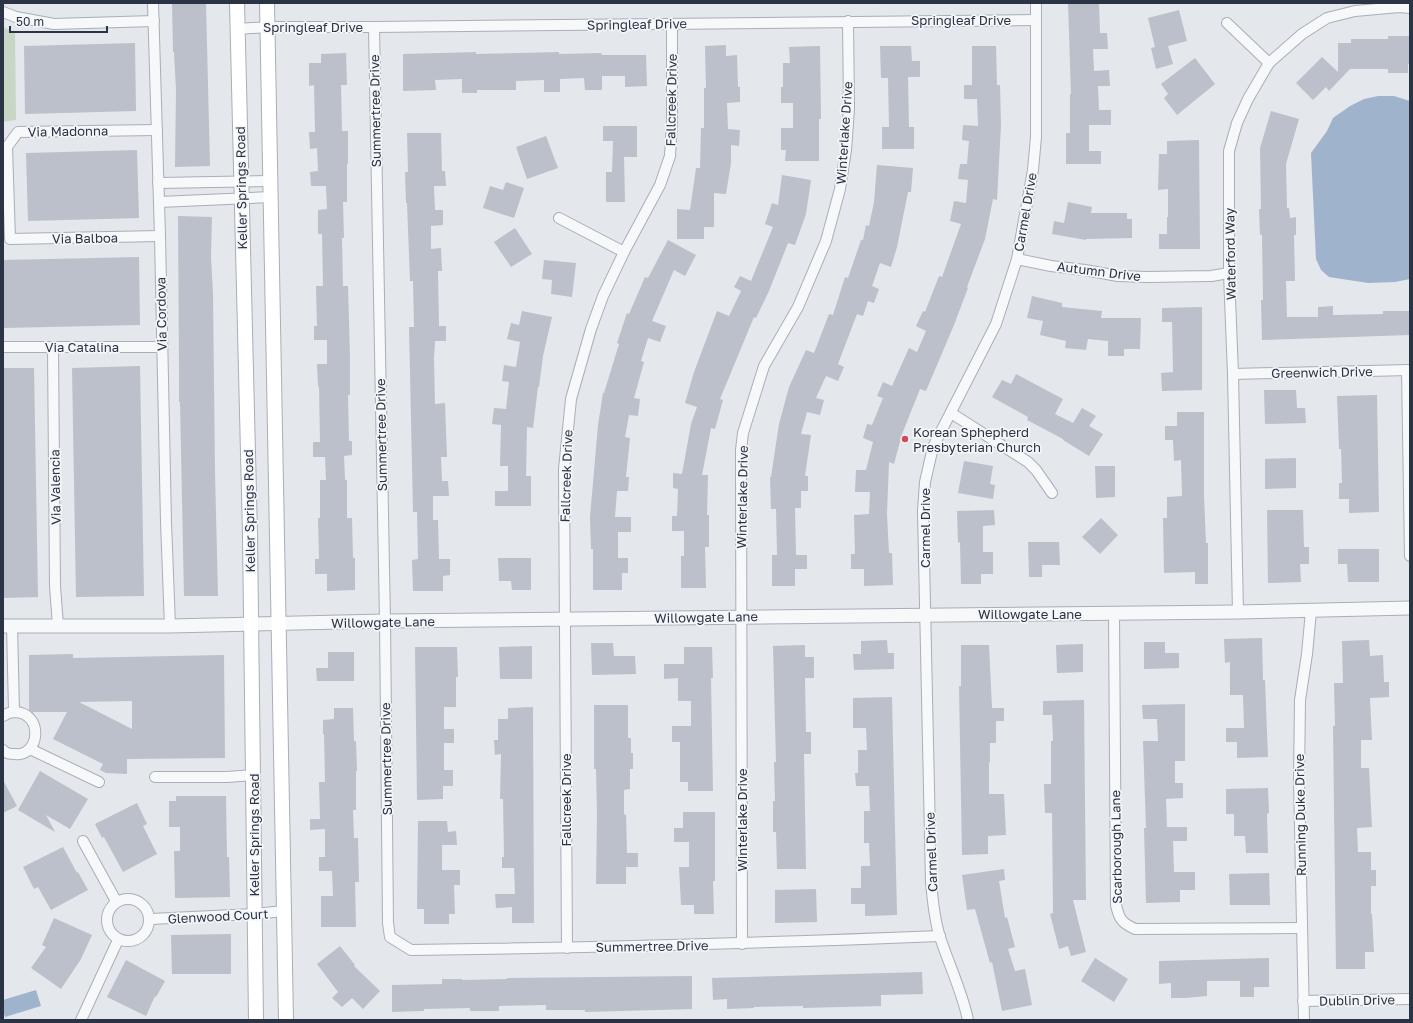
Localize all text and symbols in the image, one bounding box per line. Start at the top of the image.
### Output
scale bar [10,8,107,34]
street label: Springleaf Drive [911,12,1011,28]
text: 50 m [16,14,44,29]
street label: Springleaf Drive [587,15,687,33]
street label: Springleaf Drive [263,19,363,35]
street label: Fallcreek Drive [662,53,680,147]
street label: Summertree Drive [366,54,384,168]
street label: Winterlake Drive [832,81,856,185]
street label: Via Madonna [28,122,108,140]
street label: Keller Springs Road [232,126,250,250]
street label: Carmel Drive [1010,171,1040,253]
street label: Waterford Way [1221,207,1239,300]
street label: Via Balboa [52,229,118,247]
street label: Autumn Drive [1056,258,1142,284]
street label: Via Cordova [152,277,170,351]
street label: Via Catalina [45,339,119,355]
street label: Greenwich Drive [1271,363,1373,381]
street label: Summertree Drive [372,378,390,492]
place label: Korean Sphepherd Presbyterian Church [913,424,1041,455]
street label: Fallcreek Drive [556,429,576,523]
marker: Korean Sphepherd Presbyterian Church [900,434,910,444]
street label: Winterlake Drive [733,445,751,549]
street label: Via Valencia [46,449,64,525]
street label: Keller Springs Road [240,449,258,573]
street label: Carmel Drive [917,488,933,568]
street label: Willowgate Lane [978,606,1082,622]
street label: Willowgate Lane [654,608,758,626]
street label: Willowgate Lane [331,613,435,631]
street label: Summertree Drive [377,702,395,816]
street label: Fallcreek Drive [558,754,574,846]
street label: Running Duke Drive [1291,754,1309,876]
street label: Winterlake Drive [734,768,750,872]
street label: Keller Springs Road [246,773,262,897]
street label: Scarborough Lane [1107,790,1125,904]
street label: Carmel Drive [922,812,940,892]
street label: Glenwood Court [167,905,269,927]
street label: Summertree Drive [595,937,709,955]
street label: Dublin Drive [1319,991,1395,1009]

